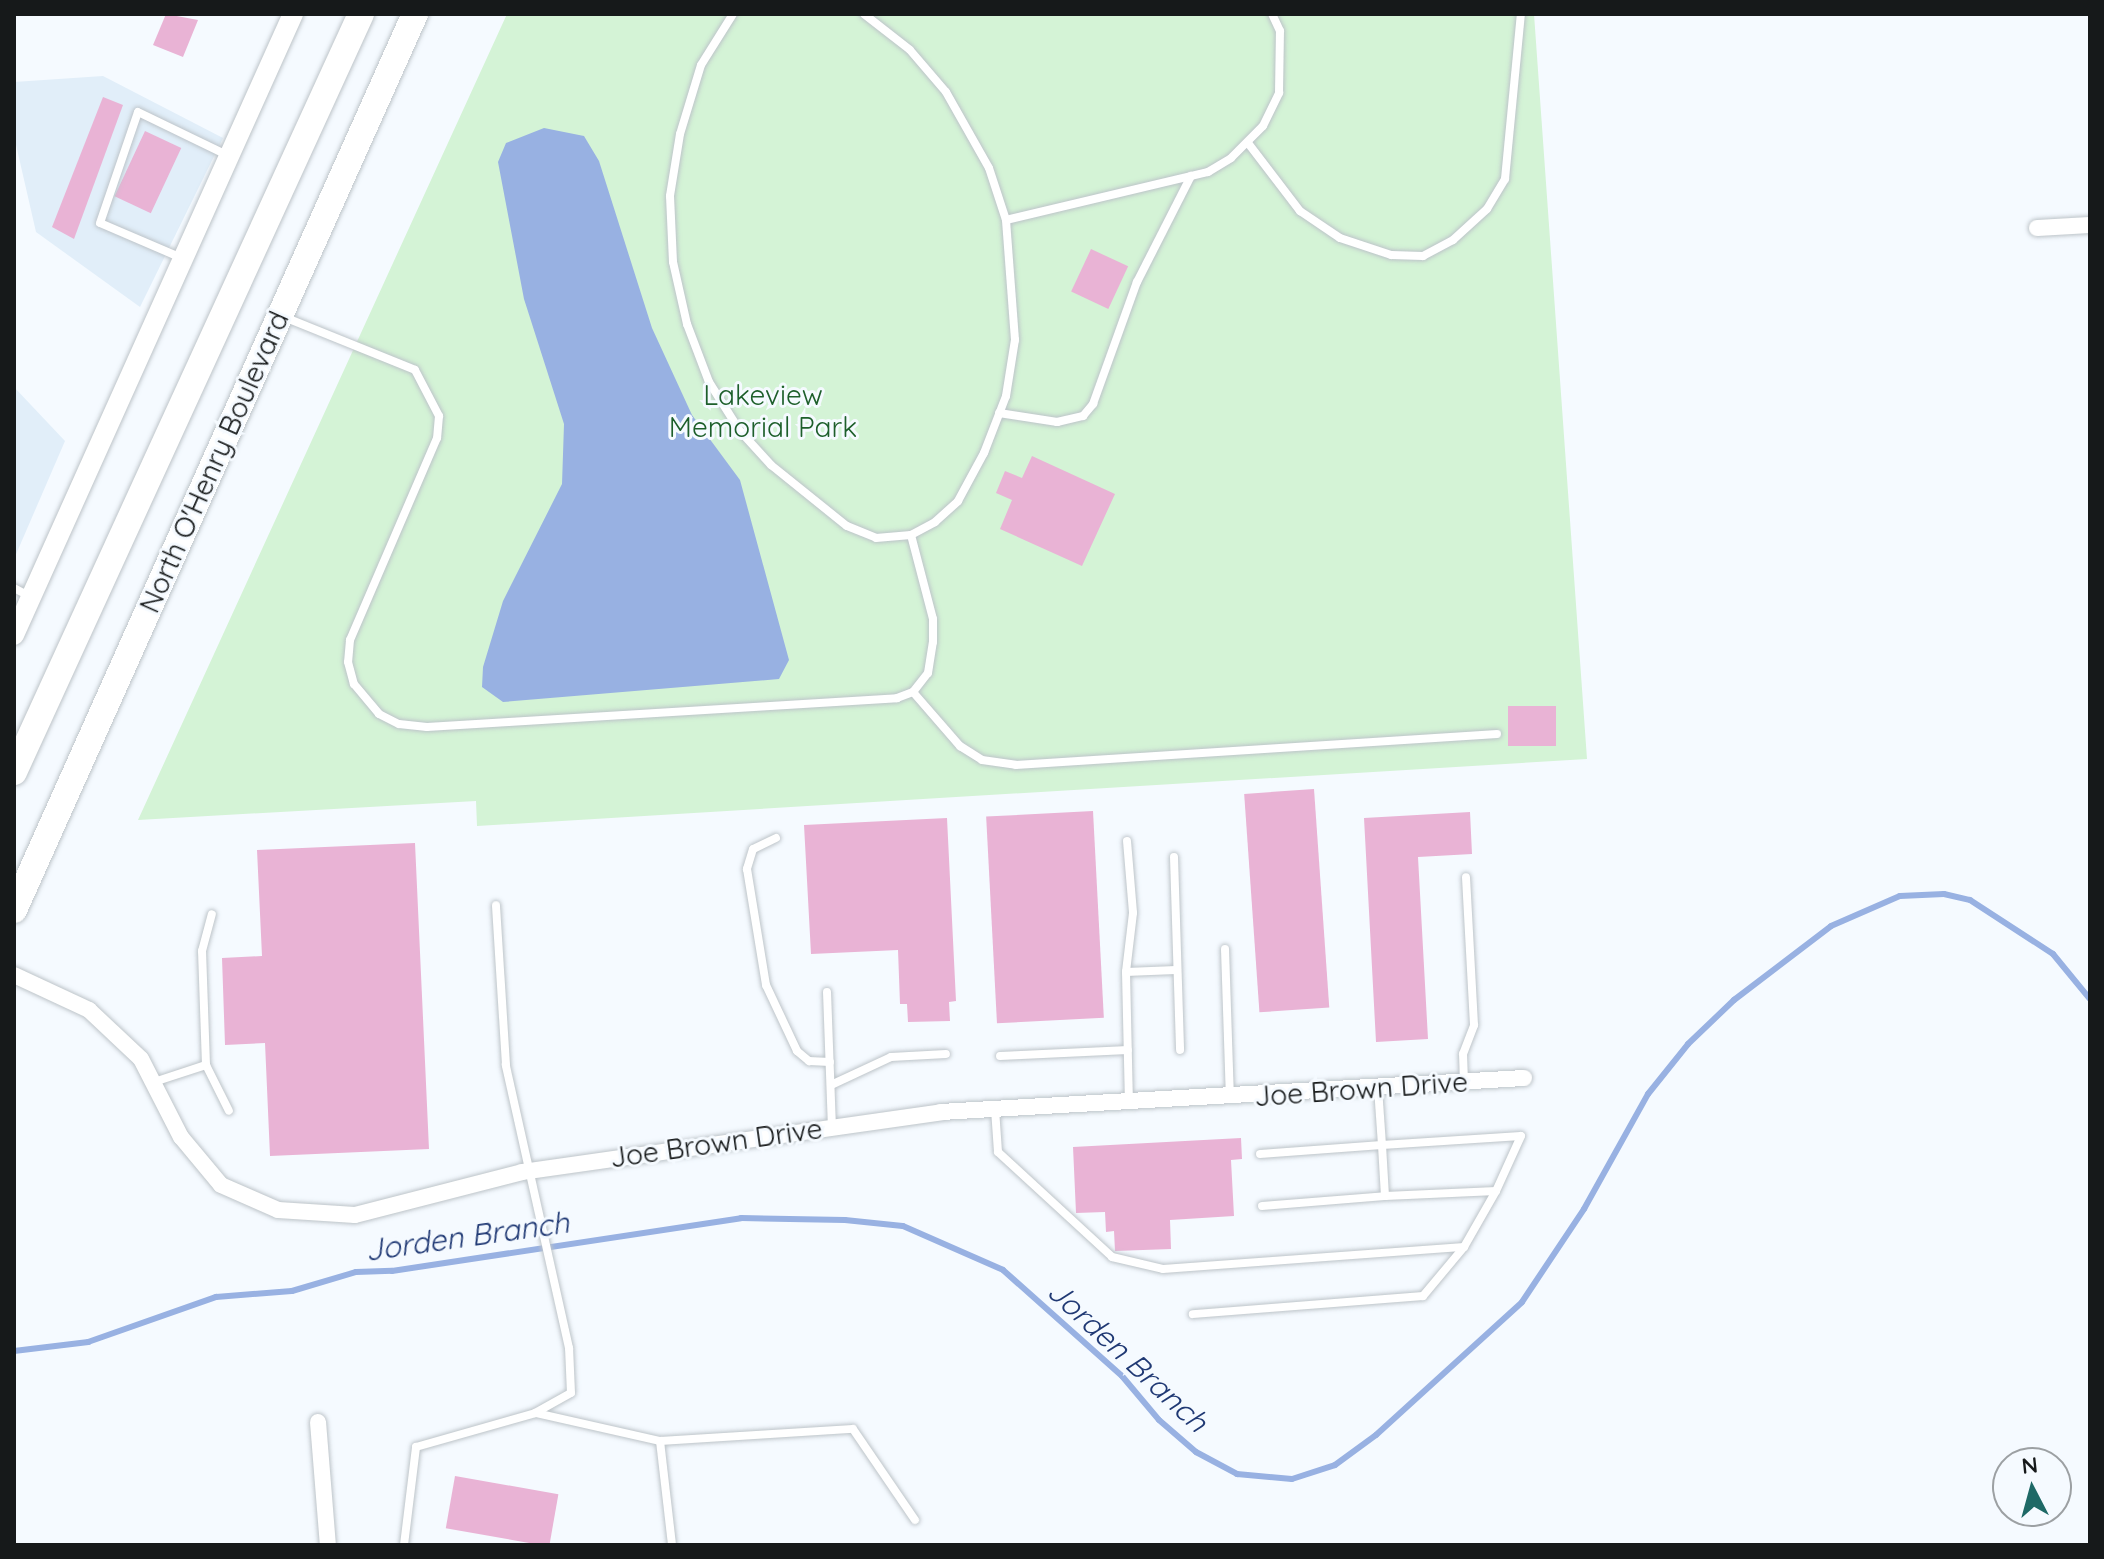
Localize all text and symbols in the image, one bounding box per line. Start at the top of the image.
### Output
street label: North O'Henry Boulevard [132,306,296,618]
park label: Lakeview Memorial Park [669,378,857,444]
street label: Joe Brown Drive [1253,1065,1469,1113]
street label: Joe Brown Drive [608,1111,824,1175]
water label: Jorden Branch [363,1204,571,1268]
water label: Jorden Branch [1041,1273,1215,1439]
north arrow [1992,1447,2072,1527]
text: N [2020,1450,2039,1480]

